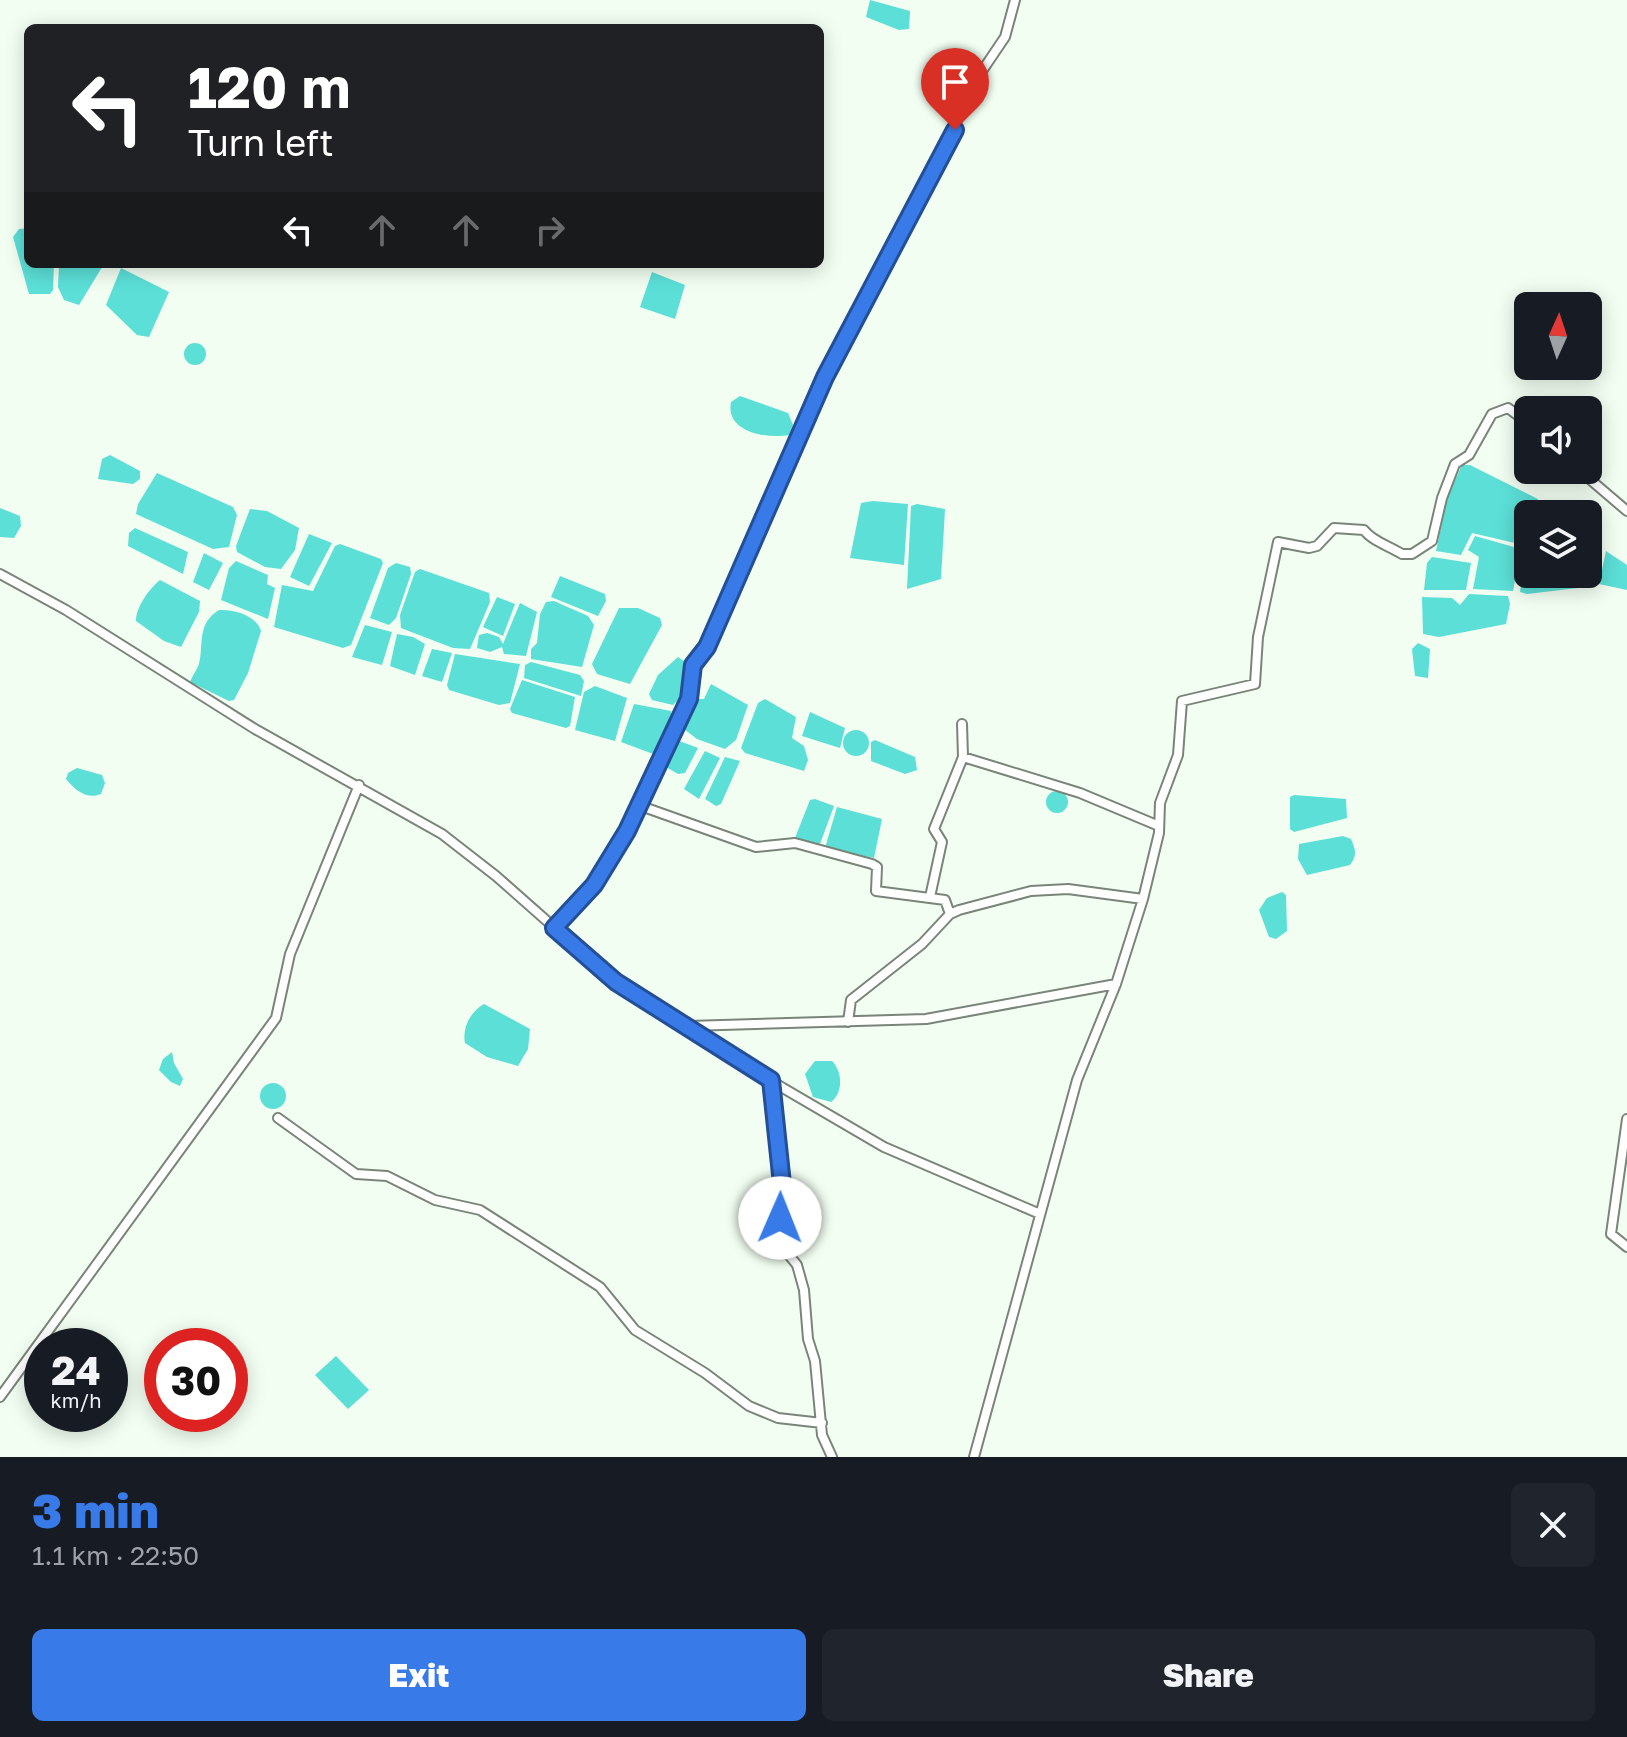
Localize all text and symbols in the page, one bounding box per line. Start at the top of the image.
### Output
pin [921,48,989,130]
text: 120 m [188,53,350,120]
icon: left [56,56,160,160]
icon: arrive [933,60,977,104]
text: Turn left [188,121,334,164]
icon: left [276,208,320,252]
icon: ahead [360,208,404,252]
icon: ahead [444,208,488,252]
icon: right [528,208,572,252]
north arrow [1514,292,1602,380]
map controls [1514,292,1602,588]
button: sound [1514,396,1602,484]
button: layers [1514,500,1602,588]
position arrow [738,1176,822,1260]
speed limit sign: 30 [144,1328,248,1432]
text: 24 [51,1346,101,1394]
text: km/h [51,1388,101,1412]
text: 3 min [32,1481,159,1539]
button: close [1511,1483,1595,1567]
text: 1.1 km · 22:50 [32,1540,199,1571]
button: Exit [32,1629,806,1721]
button: Share [822,1629,1595,1721]

